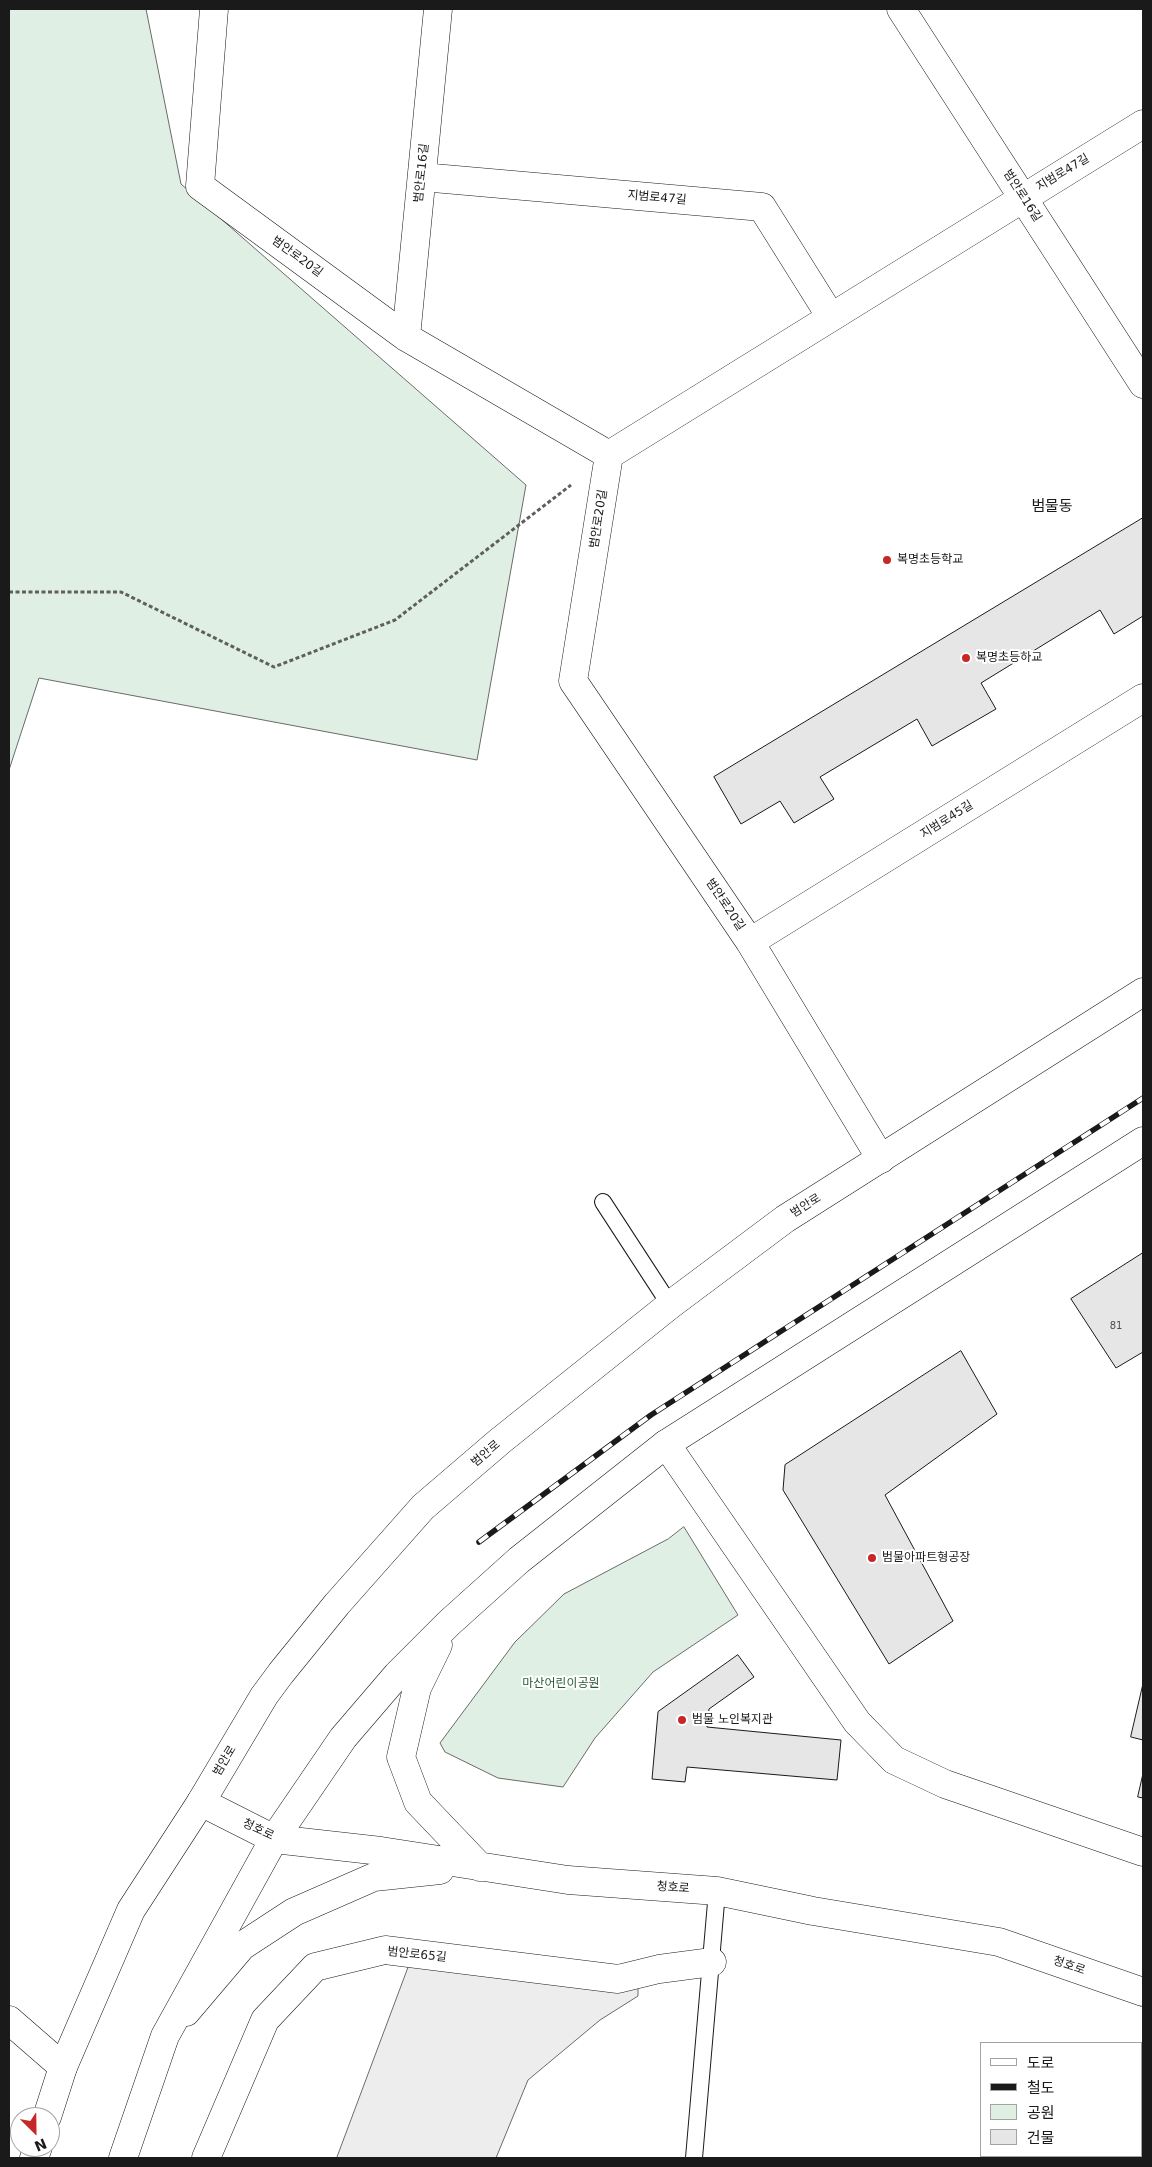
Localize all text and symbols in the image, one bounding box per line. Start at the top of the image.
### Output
street label: 범안로16길 [412,143,432,203]
street label: 지범로47길 [1034,152,1092,194]
street label: 범안로16길 [1000,167,1044,225]
street label: 지범로47길 [627,188,687,208]
street label: 범안로20길 [269,234,325,280]
street label: 범안로20길 [587,489,611,549]
district label: 범물동 [1031,498,1073,516]
place label: 복명초등학교 [897,553,963,567]
marker: 복명초등학교 [881,554,893,566]
place label: 복명초등하교 [976,651,1042,665]
marker: 복명초등하교 [960,652,972,664]
street label: 지범로45길 [918,798,976,842]
street label: 범안로20길 [702,876,748,934]
street label: 범안로 [788,1191,824,1221]
house number: 81 [1110,1320,1122,1332]
street label: 범안로 [469,1438,503,1470]
place label: 범물아파트형공장 [882,1551,970,1565]
marker: 범물아파트형공장 [866,1552,878,1564]
park label: 마산어린이공원 [522,1677,600,1691]
place label: 범물 노인복지관 [692,1713,773,1727]
marker: 범물 노인복지관 [676,1714,688,1726]
street label: 범안로 [210,1743,240,1779]
street label: 청호로 [240,1816,276,1844]
street label: 청호로 [656,1880,690,1896]
street label: 범안로65길 [387,1945,447,1965]
street label: 청호로 [1051,1954,1087,1978]
legend [980,2042,1142,2157]
text: 도로 [1027,2054,1055,2072]
text: 철도 [1027,2079,1055,2097]
text: 공원 [1027,2104,1055,2122]
north arrow [10,2107,60,2157]
text: 건물 [1027,2129,1055,2147]
text: N [32,2135,49,2155]

